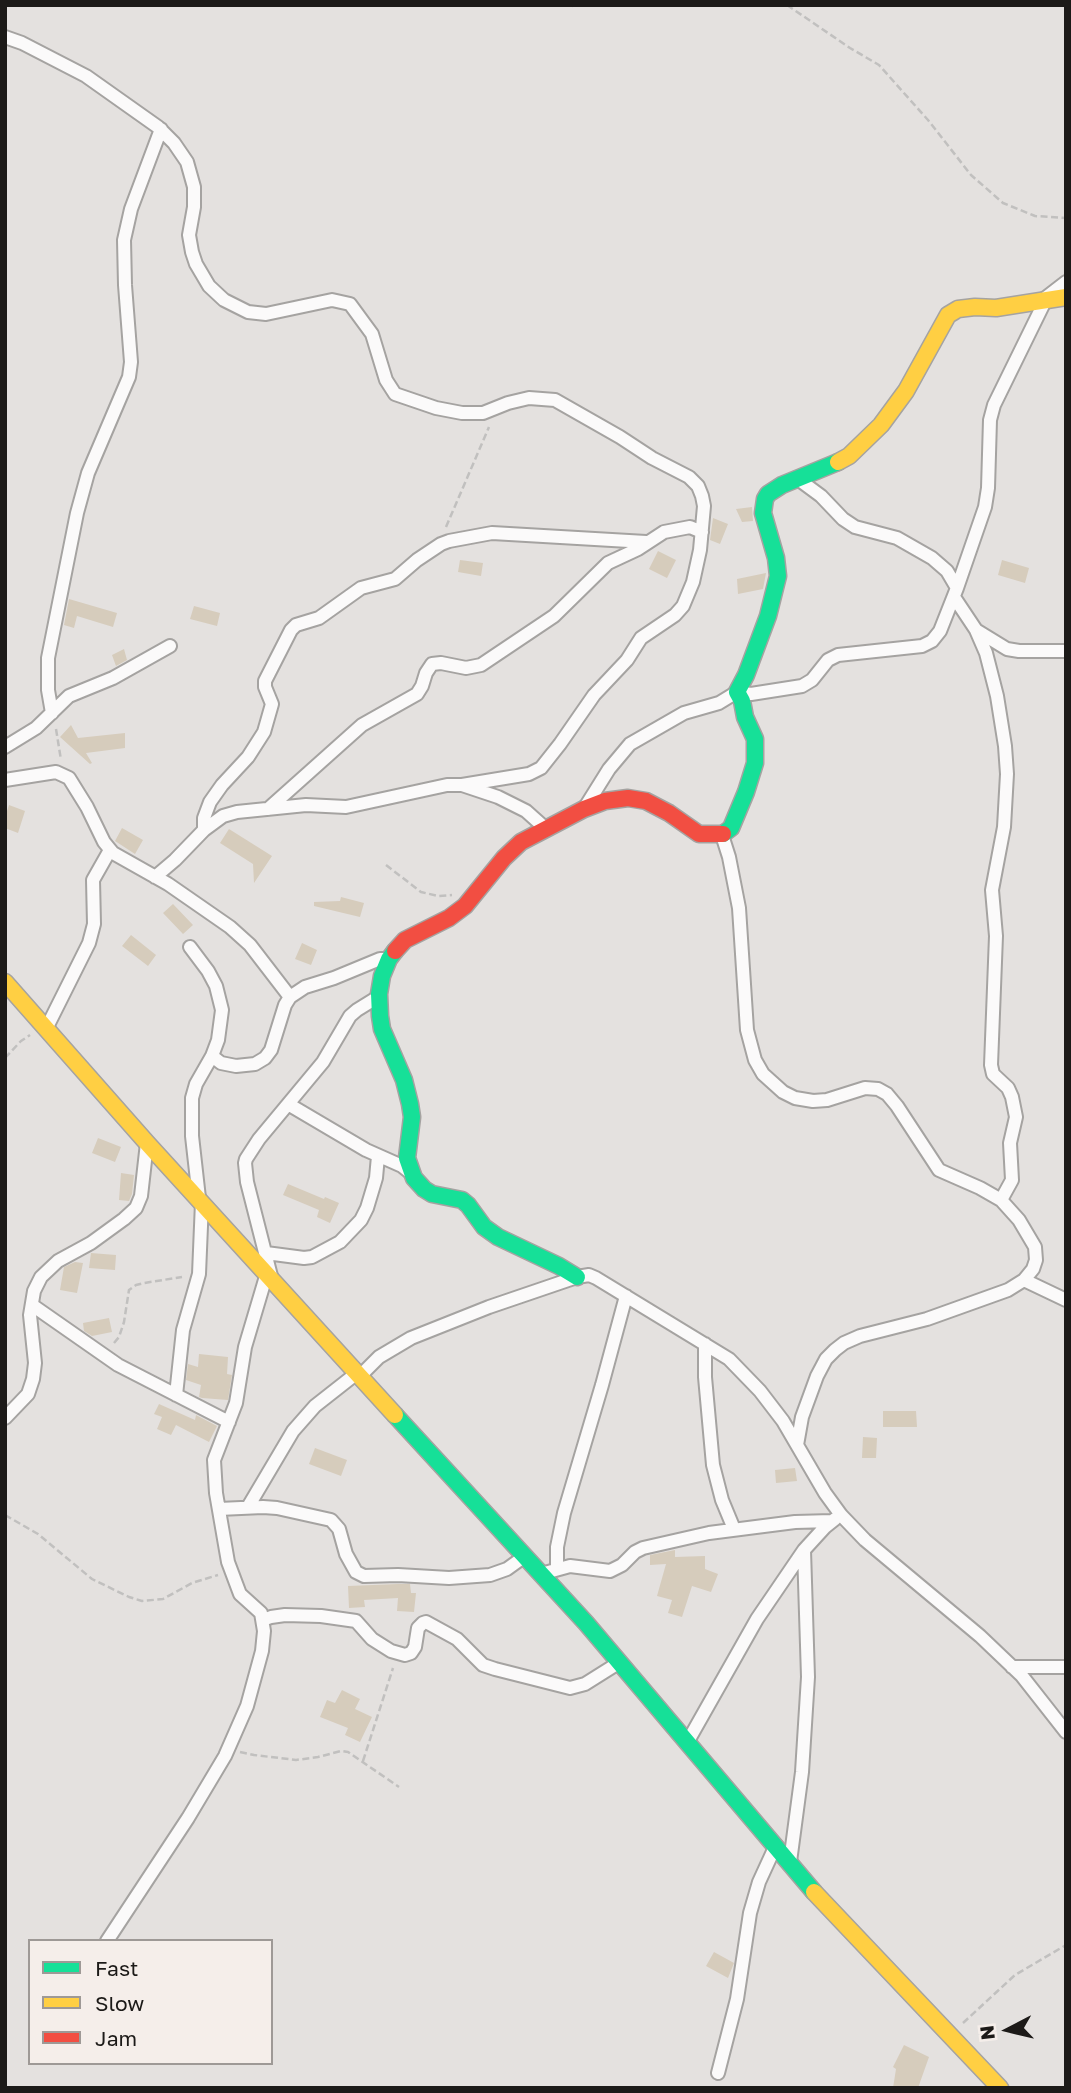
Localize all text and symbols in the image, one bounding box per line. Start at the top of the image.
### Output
legend [28,1939,273,2065]
text: Fast [95,1955,138,1981]
text: Slow [95,1990,144,2016]
north arrow [973,1995,1043,2065]
text: N [974,2024,999,2041]
text: Jam [95,2025,137,2051]

